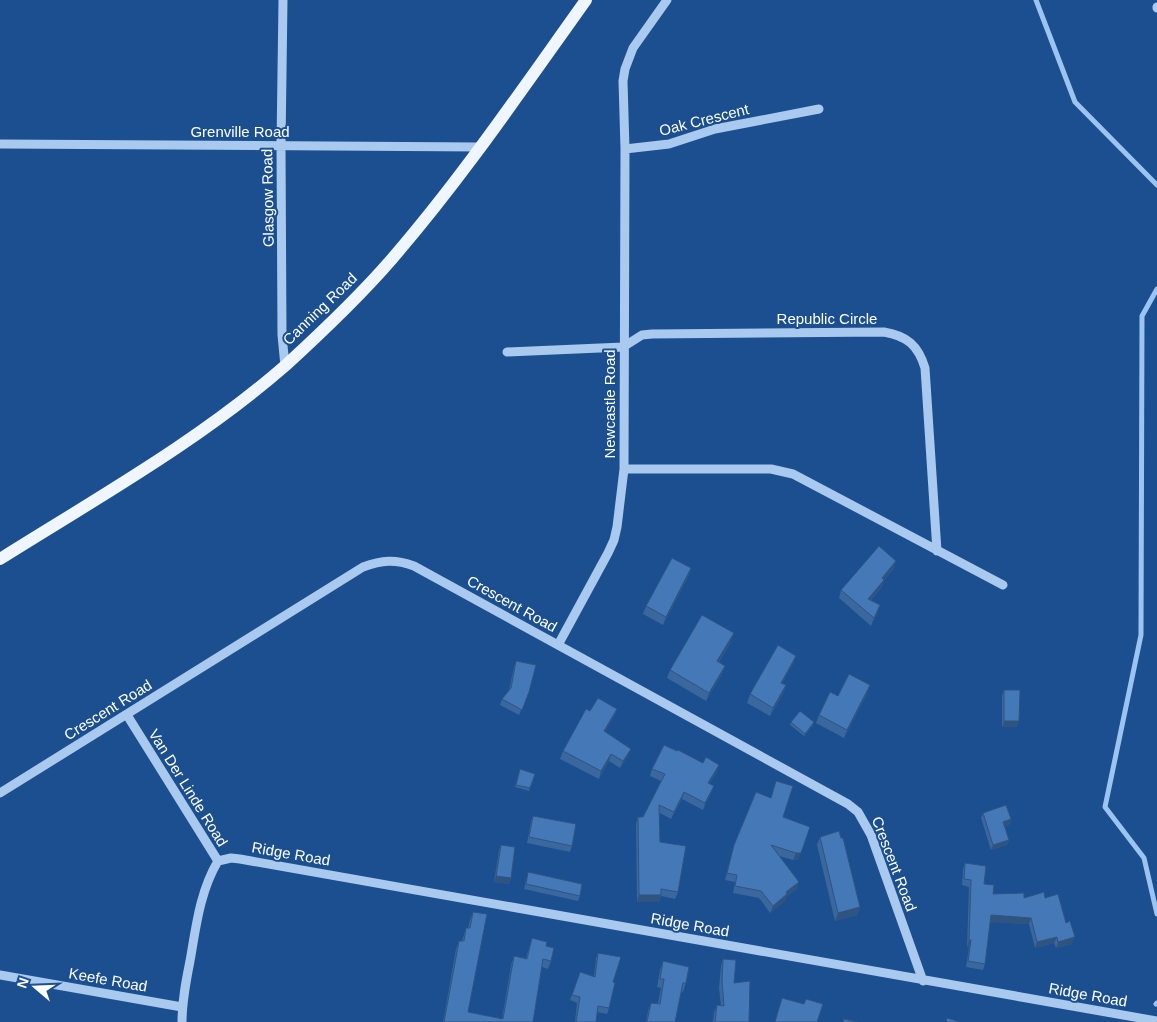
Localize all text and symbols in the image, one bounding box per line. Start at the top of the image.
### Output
street label: Oak Crescent [657,100,751,139]
street label: Grenville Road [190,123,290,140]
street label: Glasgow Road [258,149,277,247]
street label: Canning Road [279,269,360,348]
street label: Republic Circle [777,310,877,327]
street label: Newcastle Road [601,349,618,459]
street label: Crescent Road [464,572,560,635]
street label: Crescent Road [61,676,155,743]
street label: Van Der Linde Road [145,726,231,849]
street label: Crescent Road [869,814,920,914]
street label: Ridge Road [251,838,332,869]
street label: Ridge Road [650,909,731,940]
north arrow [10,962,60,1012]
street label: Keefe Road [68,964,149,995]
text: N [13,975,32,990]
street label: Ridge Road [1048,979,1129,1010]

